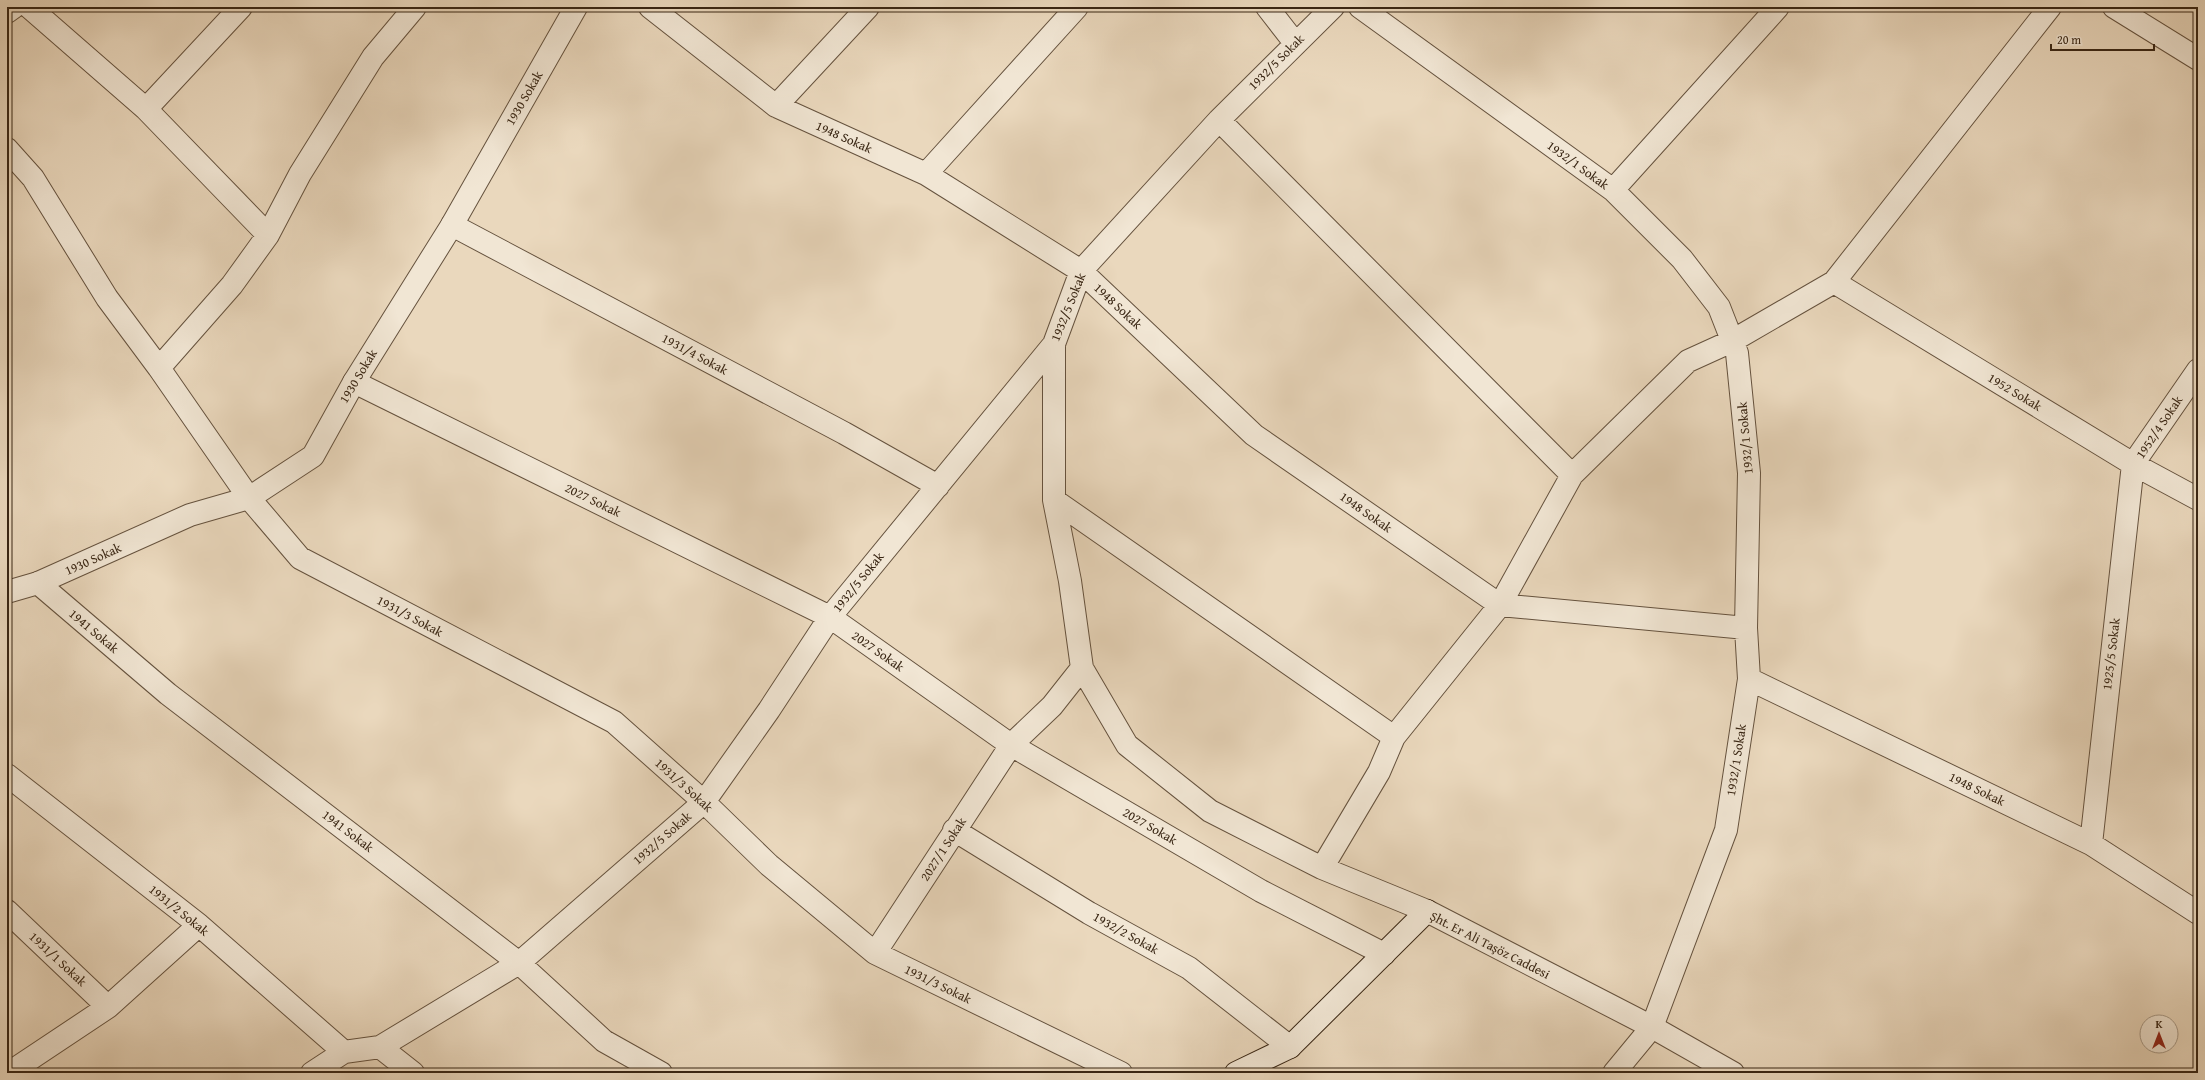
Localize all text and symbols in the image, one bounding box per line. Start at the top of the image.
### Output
scale bar [2051,26,2154,52]
street label: 1932/5 Sokak [1244,29,1309,94]
text: 20 m [2057,31,2081,48]
street label: 1930 Sokak [501,67,547,129]
street label: 1948 Sokak [813,116,876,158]
street label: 1932/1 Sokak [1543,136,1613,194]
street label: 1932/5 Sokak [1046,269,1091,344]
street label: 1948 Sokak [1089,279,1147,334]
street label: 1931/4 Sokak [658,329,732,380]
street label: 1930 Sokak [334,345,382,407]
street label: 1952 Sokak [1984,368,2046,416]
street label: 1952/4 Sokak [2131,391,2187,462]
street label: 1932/1 Sokak [1732,401,1758,475]
street label: 2027 Sokak [562,478,625,522]
street label: 1948 Sokak [1336,487,1396,537]
street label: 1930 Sokak [62,538,125,580]
street label: 1932/5 Sokak [828,547,888,616]
street label: 1931/3 Sokak [373,591,447,642]
street label: 1941 Sokak [65,604,123,658]
street label: 1925/5 Sokak [2097,616,2125,691]
street label: 2027 Sokak [848,626,908,676]
street label: 1932/1 Sokak [1721,722,1751,797]
street label: 1931/3 Sokak [651,754,718,817]
street label: 1948 Sokak [1946,767,2009,811]
street label: 2027 Sokak [1119,803,1181,849]
street label: 1941 Sokak [318,805,378,857]
street label: 1932/5 Sokak [628,807,696,869]
street label: 2027/1 Sokak [915,813,971,885]
street label: 1931/2 Sokak [145,880,214,940]
street label: Şht. Er Ali Taşöz Caddesi [1427,906,1554,984]
street label: 1932/2 Sokak [1090,907,1163,959]
street label: 1931/1 Sokak [25,927,91,991]
street label: 1931/3 Sokak [901,960,975,1009]
north arrow [2139,1014,2179,1054]
text: K [2156,1016,2163,1032]

